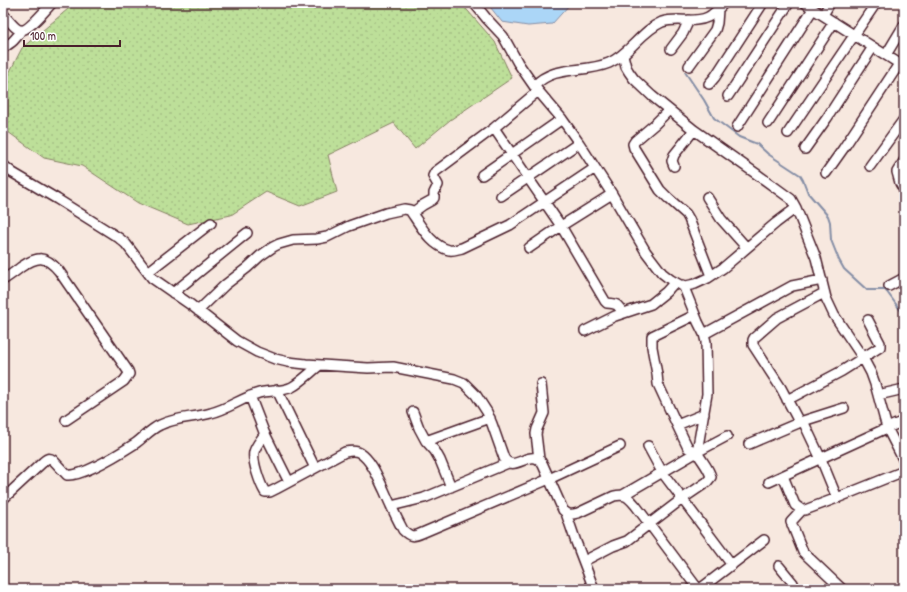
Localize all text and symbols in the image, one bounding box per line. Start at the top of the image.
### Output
scale bar [24,22,120,48]
text: 100 m [30,27,56,44]

